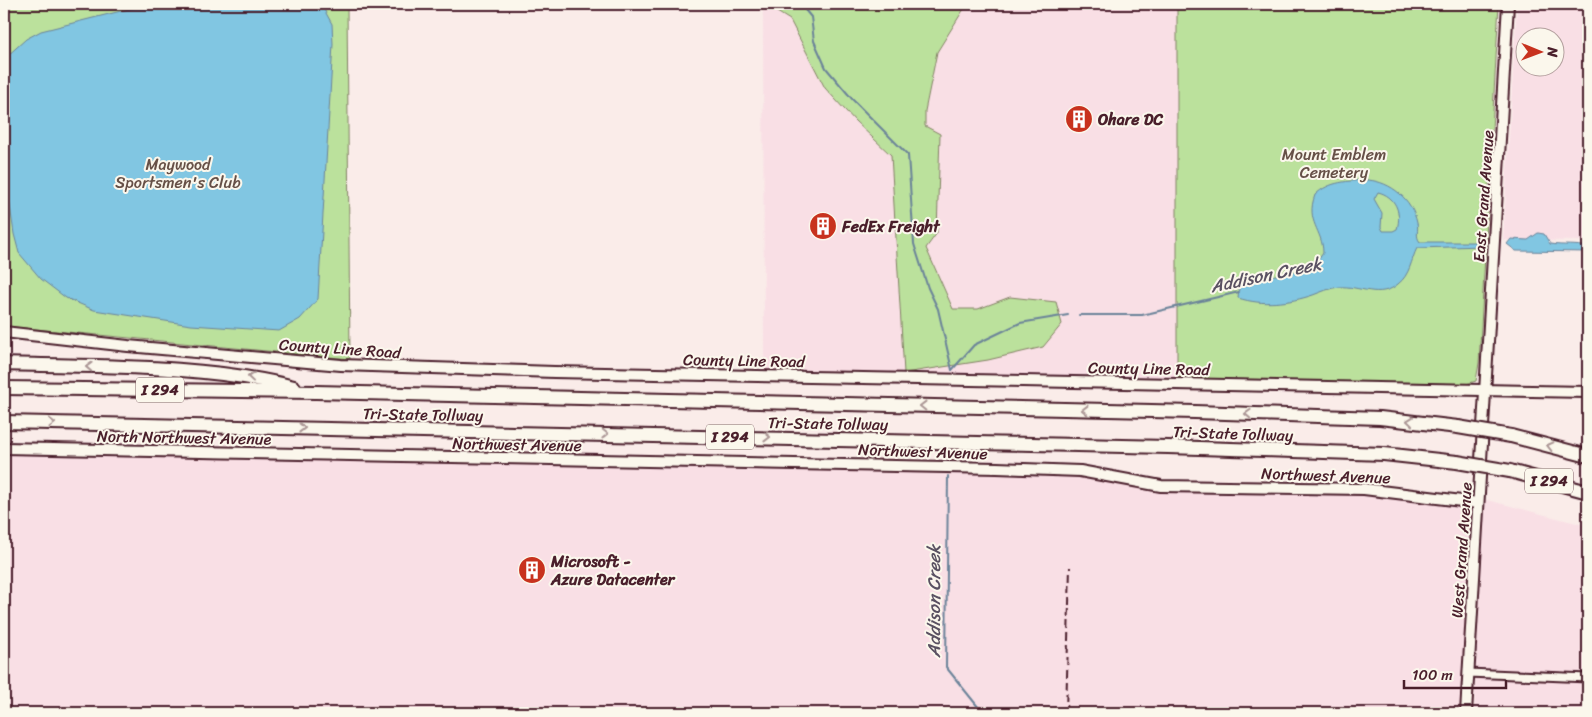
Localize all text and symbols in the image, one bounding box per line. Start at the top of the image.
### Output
north arrow [1514,28,1564,78]
text: N [1540,46,1565,58]
building icon: Ohare DC [1064,104,1094,134]
place label: Ohare DC [1097,105,1163,134]
street label: East Grand Avenue [1464,129,1503,263]
park label: Mount Emblem Cemetery [1282,140,1386,187]
park label: Maywood Sportsmen's Club [115,150,241,197]
building icon: FedEx Freight [808,211,838,241]
place label: FedEx Freight [841,212,941,241]
water label: Addison Creek [1207,247,1326,303]
street label: County Line Road [278,330,403,367]
street label: County Line Road [683,345,807,376]
street label: County Line Road [1088,353,1212,384]
one-way arrow [85,361,93,372]
one-way arrow [247,372,255,383]
road number: I 294 [136,378,184,402]
street label: Tri-State Tollway [363,399,484,430]
one-way arrow [919,401,926,411]
one-way arrow [1081,404,1089,415]
street label: Tri-State Tollway [768,408,889,439]
one-way arrow [1244,409,1252,419]
one-way arrow [1406,416,1414,427]
street label: Tri-State Tollway [1172,417,1294,450]
one-way arrow [49,418,57,428]
street label: North Northwest Avenue [97,421,272,454]
one-way arrow [299,423,307,433]
road number: I 294 [706,424,754,450]
street label: Northwest Avenue [452,429,582,460]
one-way arrow [602,429,609,439]
one-way arrow [764,432,772,443]
street label: Northwest Avenue [858,435,988,468]
one-way arrow [1545,441,1554,452]
street label: Northwest Avenue [1261,459,1391,492]
road number: I 294 [1525,468,1573,494]
street label: West Grand Avenue [1442,481,1481,619]
water label: Addison Creek [918,543,950,658]
place label: Microsoft - Azure Datacenter [550,547,676,594]
building icon: Microsoft - Azure Datacenter [517,555,547,585]
scale bar [1404,657,1507,689]
text: 100 m [1412,662,1453,688]

